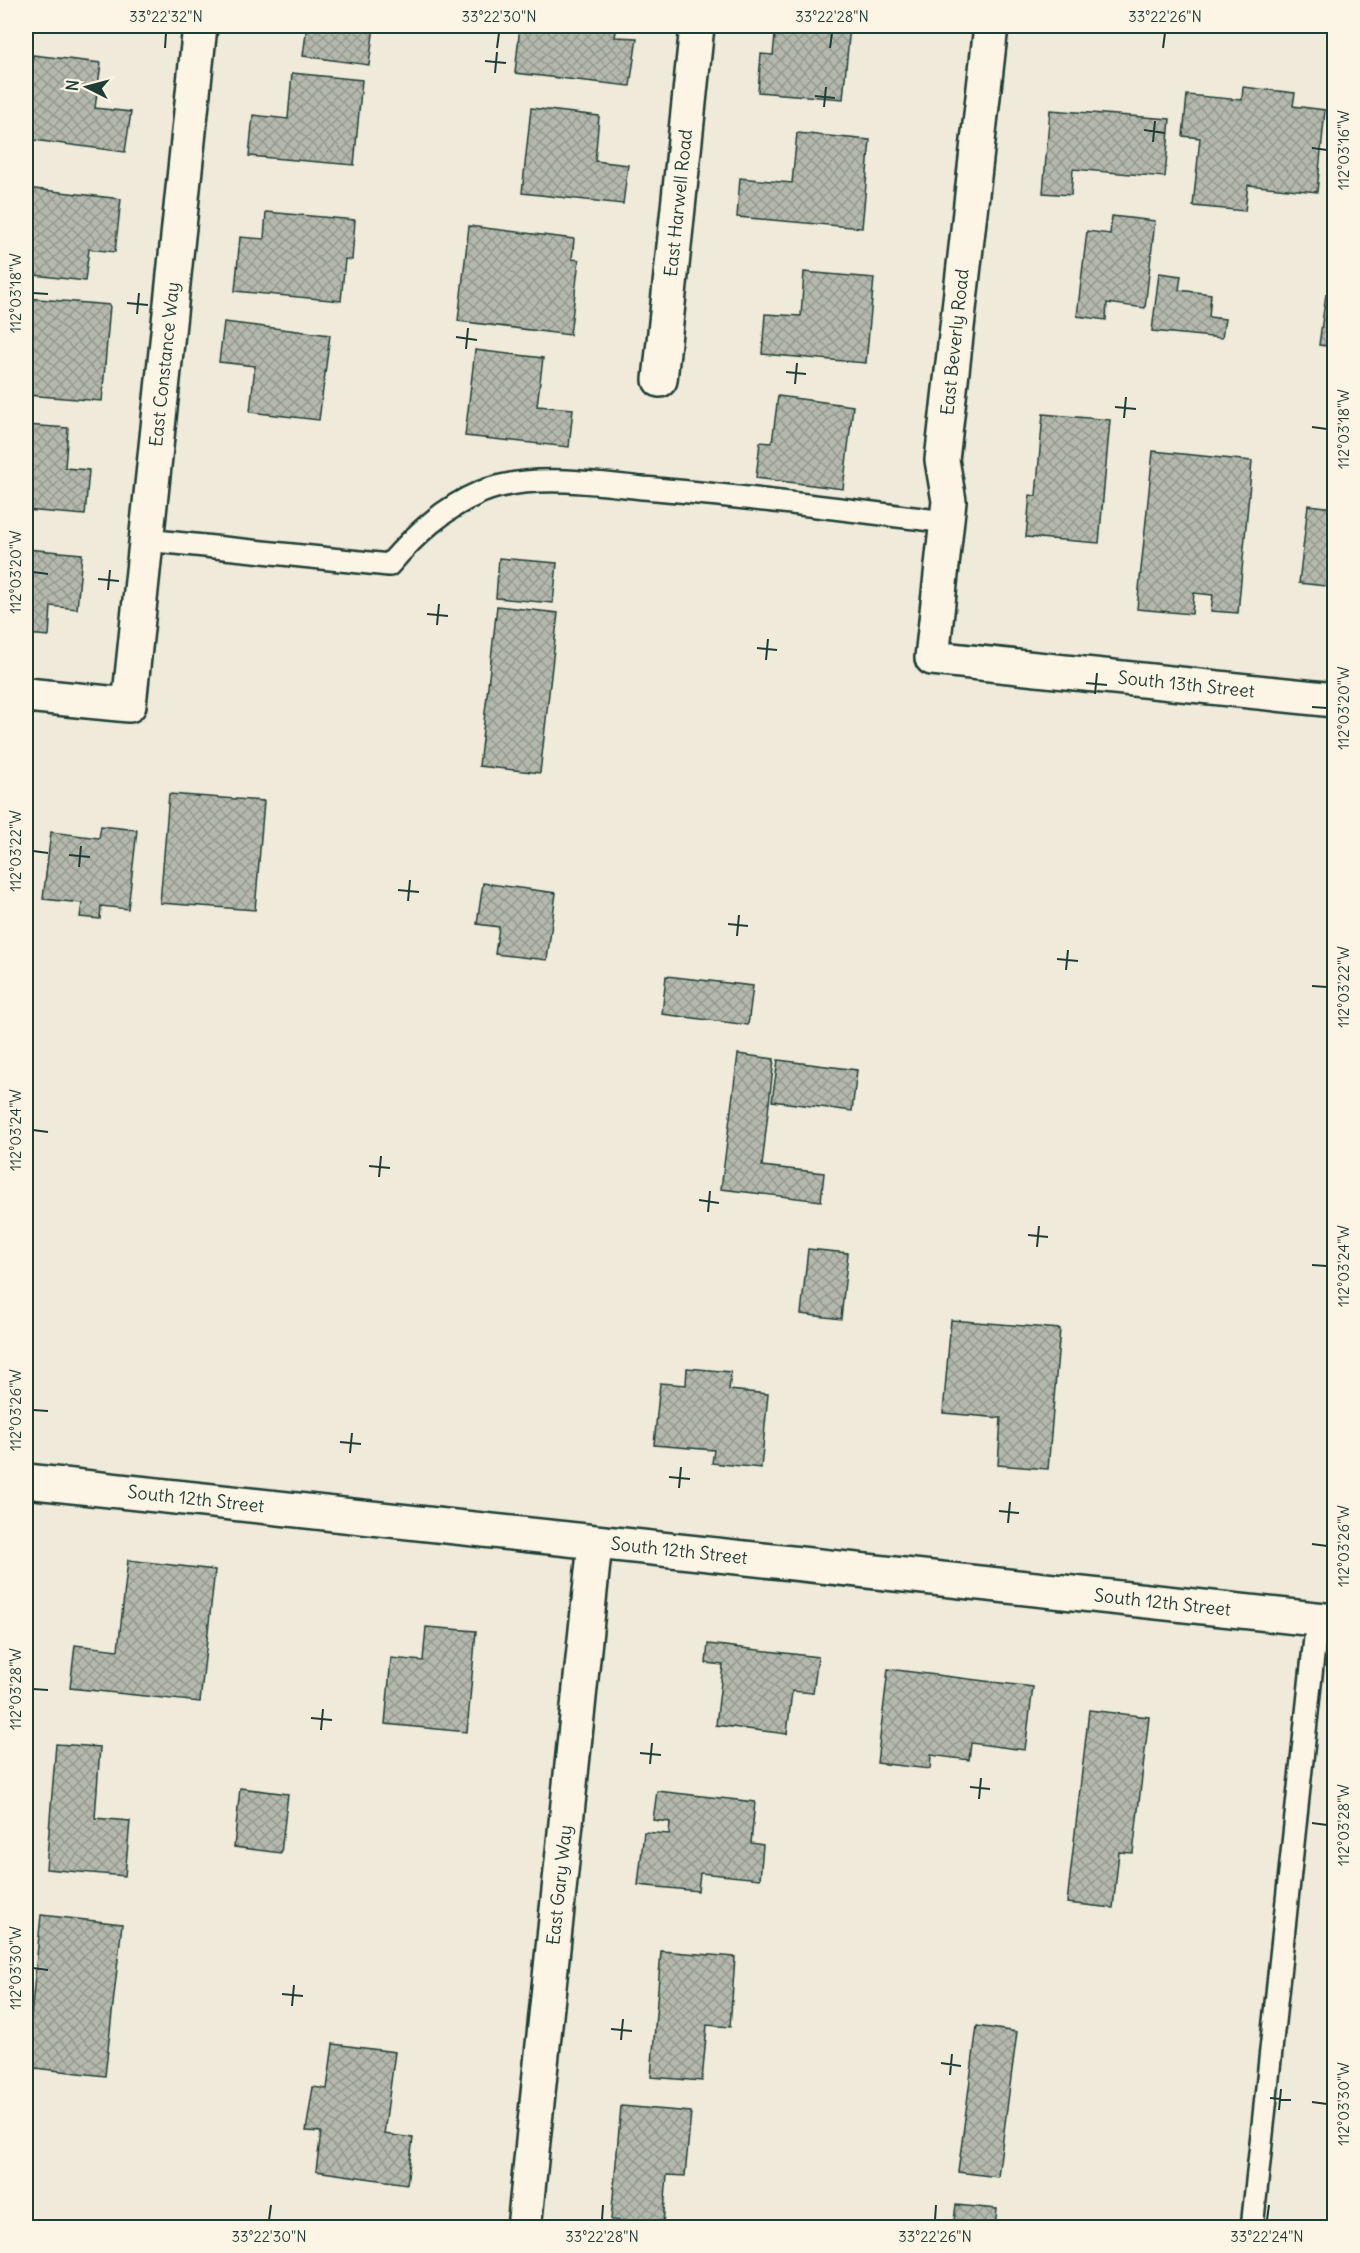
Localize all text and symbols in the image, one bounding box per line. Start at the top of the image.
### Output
text: 33°22'32"N [129,7,203,26]
text: 33°22'30"N [461,7,537,26]
text: 33°22'28"N [795,7,869,26]
text: 33°22'26"N [1128,7,1202,26]
north arrow [57,57,117,117]
text: N [62,79,83,92]
text: 112°03'16"W [1334,110,1353,190]
street label: East Harwell Road [659,128,697,278]
text: 112°03'18"W [6,253,25,333]
street label: East Beverly Road [935,267,974,416]
street label: East Constance Way [144,281,184,448]
text: 112°03'18"W [1334,389,1353,469]
text: 112°03'20"W [6,530,25,614]
street label: South 13th Street [1117,665,1256,703]
text: 112°03'20"W [1334,666,1353,750]
text: 112°03'22"W [6,810,25,892]
text: 112°03'22"W [1334,946,1353,1028]
text: 112°03'24"W [6,1089,25,1171]
text: 112°03'24"W [1334,1225,1353,1307]
text: 112°03'26"W [6,1369,25,1451]
street label: South 12th Street [127,1480,266,1517]
text: 112°03'26"W [1334,1505,1353,1587]
street label: South 12th Street [610,1532,749,1569]
street label: South 12th Street [1093,1583,1232,1621]
text: 112°03'28"W [6,1648,25,1730]
text: 112°03'28"W [1334,1784,1353,1866]
street label: East Gary Way [541,1824,577,1946]
text: 112°03'30"W [6,1926,25,2010]
text: 112°03'30"W [1334,2062,1353,2146]
text: 33°22'30"N [231,2227,307,2246]
text: 33°22'28"N [565,2227,639,2246]
text: 33°22'26"N [898,2227,972,2246]
text: 33°22'24"N [1230,2227,1304,2246]

